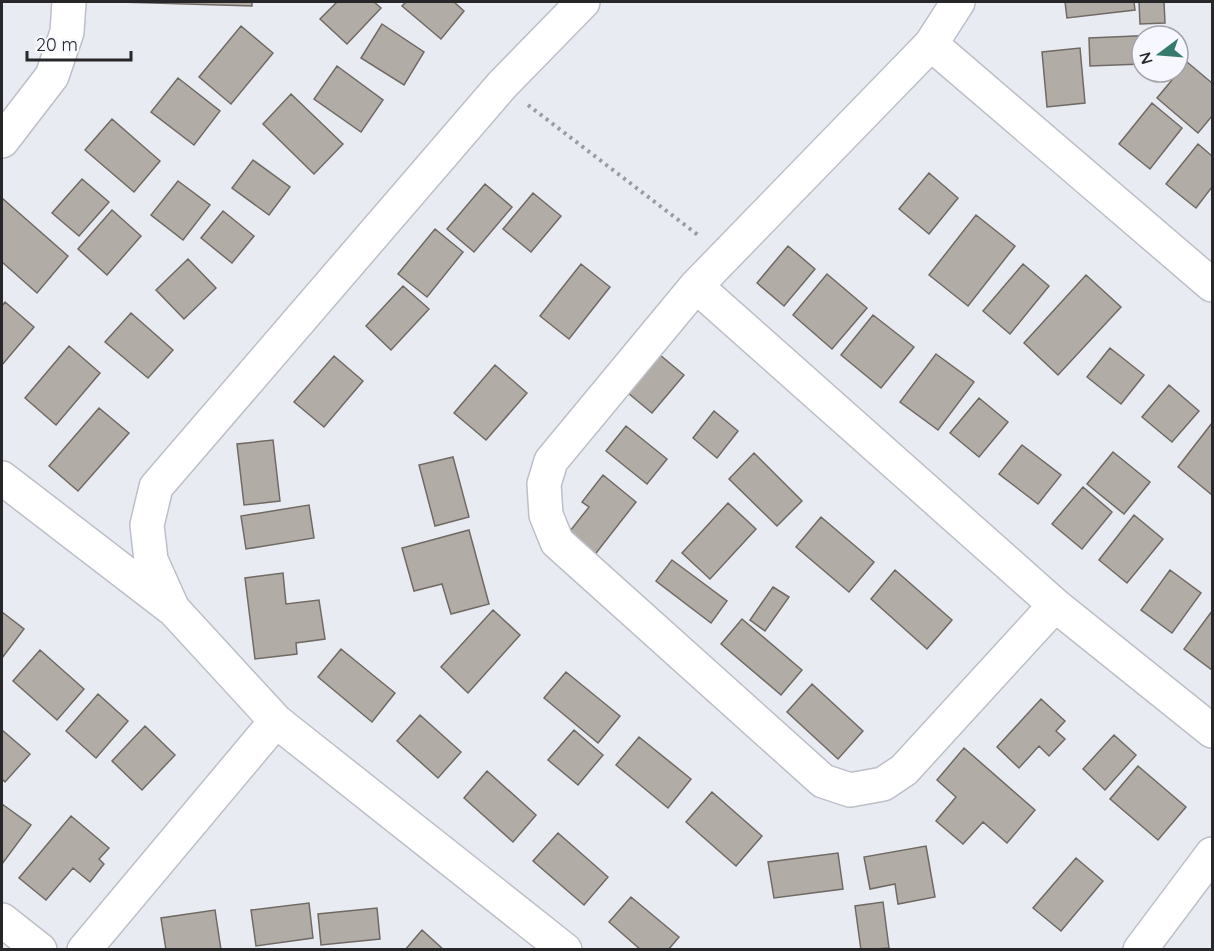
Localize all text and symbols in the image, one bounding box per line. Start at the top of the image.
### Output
scale bar [27,24,130,62]
north arrow [1130,24,1190,84]
text: 20 m [36,33,78,56]
text: N [1134,50,1157,67]

